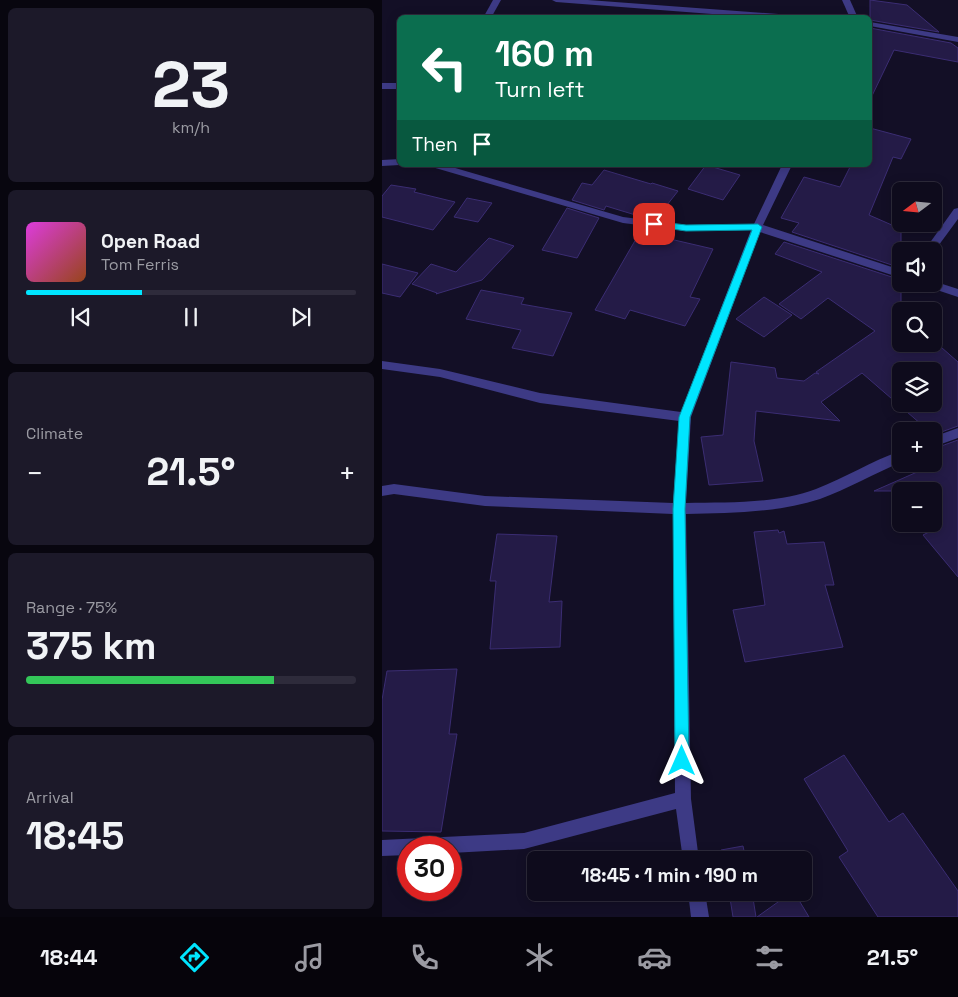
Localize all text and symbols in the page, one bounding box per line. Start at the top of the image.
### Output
text: 160 m [495,32,594,76]
icon: left [412,35,477,100]
text: 23 [152,43,230,126]
text: Turn left [495,75,585,103]
text: km/h [172,117,210,138]
icon: arrive [468,130,496,158]
text: Then [412,132,458,157]
north arrow [892,182,942,232]
map controls [892,182,942,532]
pin [633,203,675,245]
icon: arrive [640,210,668,238]
text: Open Road [101,229,200,254]
button: sound [892,242,942,292]
text: Tom Ferris [101,254,179,275]
button: search [892,302,942,352]
icon: previous [67,303,95,331]
icon: pause [177,303,205,331]
icon: next [287,303,315,331]
button: layers [892,362,942,412]
button: + [892,422,942,472]
text: Climate [26,423,83,444]
text: 21.5° [147,448,235,496]
text: − [26,455,43,491]
text: + [339,455,356,491]
button: − [892,482,942,532]
text: Range · 75% [26,597,117,618]
text: 375 km [26,622,157,670]
position arrow [655,734,707,786]
text: Arrival [26,787,74,808]
text: 18:45 [26,812,124,860]
speed limit sign: 30 [397,836,462,901]
text: 18:45 · 1 min · 190 m [581,863,758,888]
icon: directions [177,940,212,975]
icon: music [292,940,327,975]
icon: phone [407,940,442,975]
icon: climate [522,940,557,975]
icon: car [637,940,672,975]
icon: filters [752,940,787,975]
text: 18:44 [40,943,98,971]
text: 21.5° [867,943,918,971]

